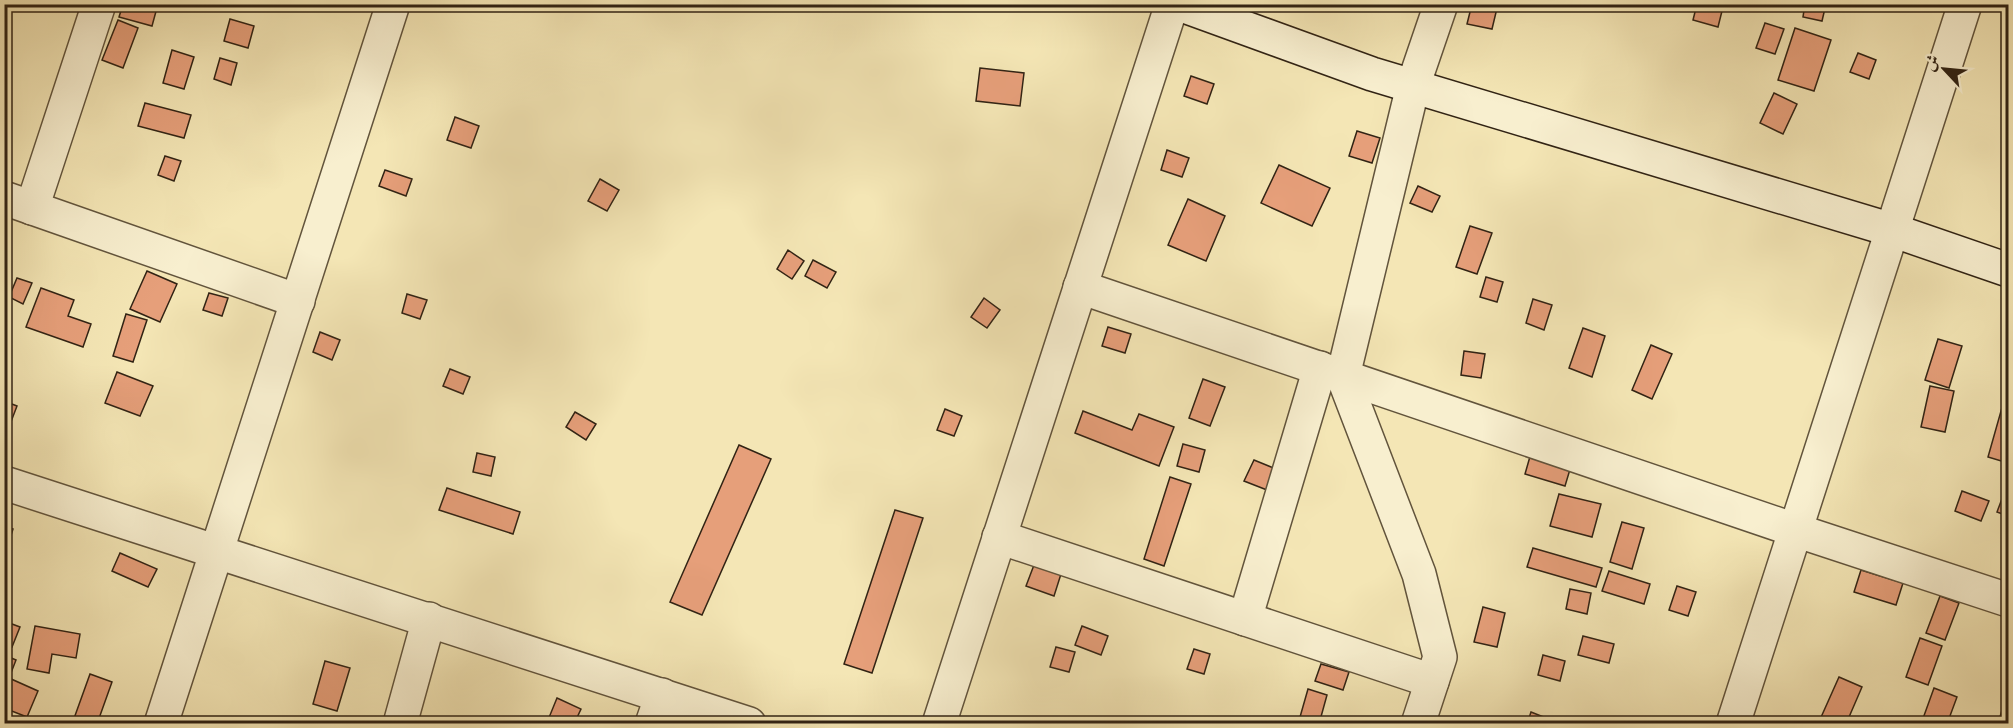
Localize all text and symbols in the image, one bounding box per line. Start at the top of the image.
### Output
north arrow [1914,39,1974,99]
text: ش [1919,51,1943,74]

